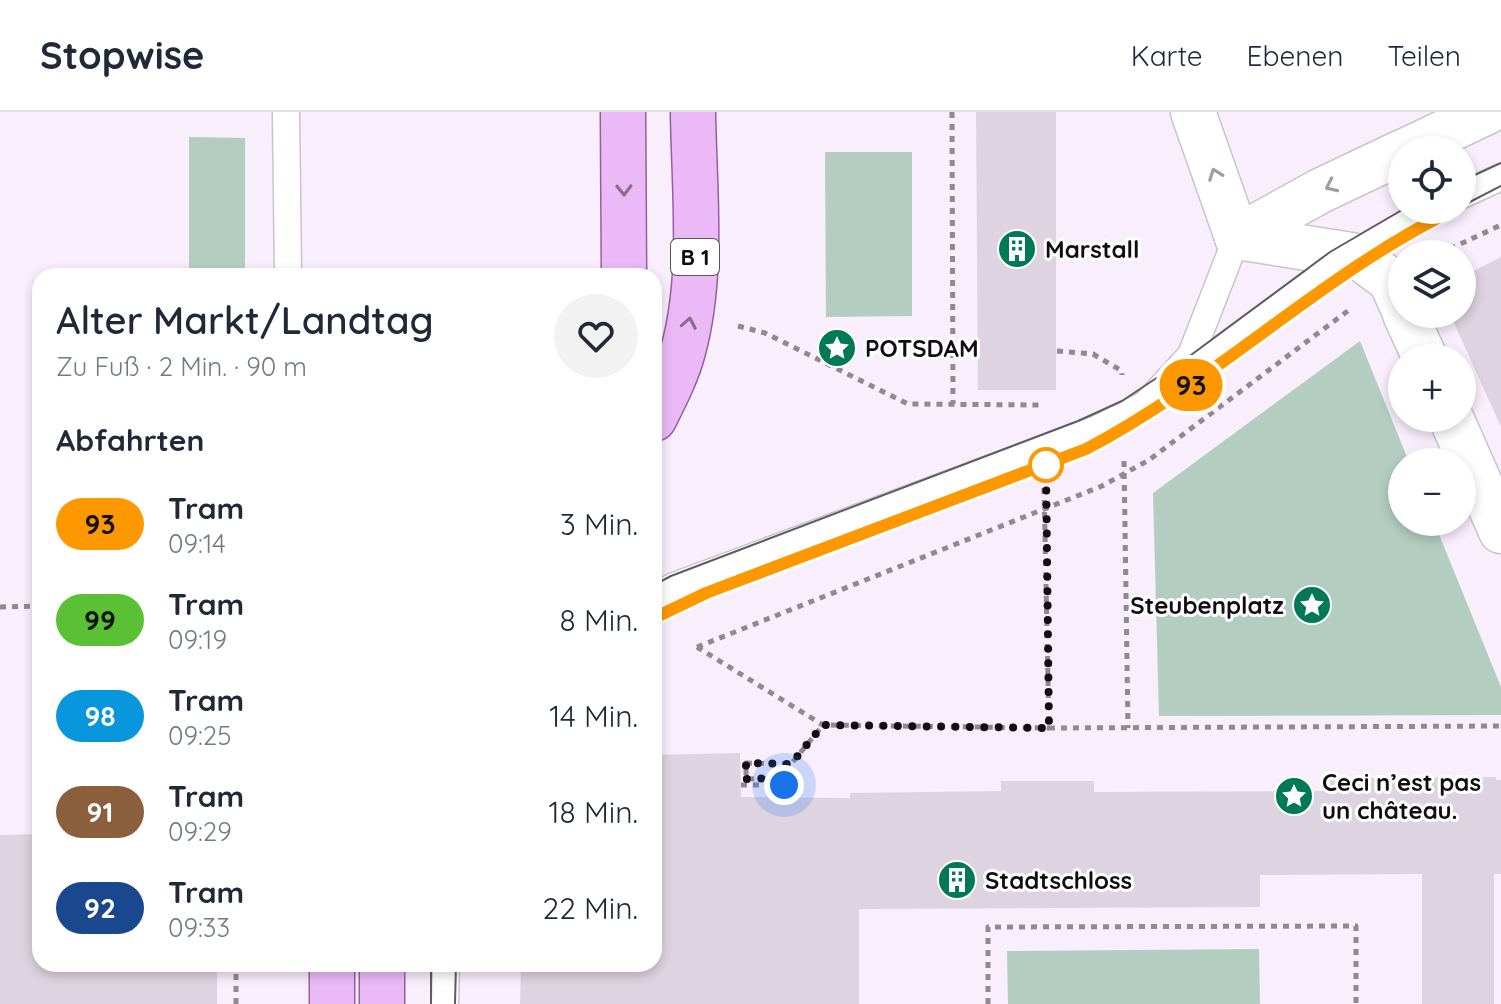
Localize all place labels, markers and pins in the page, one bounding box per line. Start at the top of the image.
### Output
building icon: Marstall [996,228,1038,270]
place label: Marstall [1045,234,1140,264]
place icon: POTSDAM [816,327,858,369]
place label: POTSDAM [865,333,979,363]
unlabelled marker [1029,448,1063,482]
place icon: Steubenplatz [1291,584,1333,626]
place label: Steubenplatz [1130,590,1284,620]
place label: Ceci n’est pas un château. [1322,767,1481,825]
place icon: Ceci n’est pas un château. [1273,775,1315,817]
building icon: Stadtschloss [936,859,978,901]
place label: Stadtschloss [985,865,1132,895]

